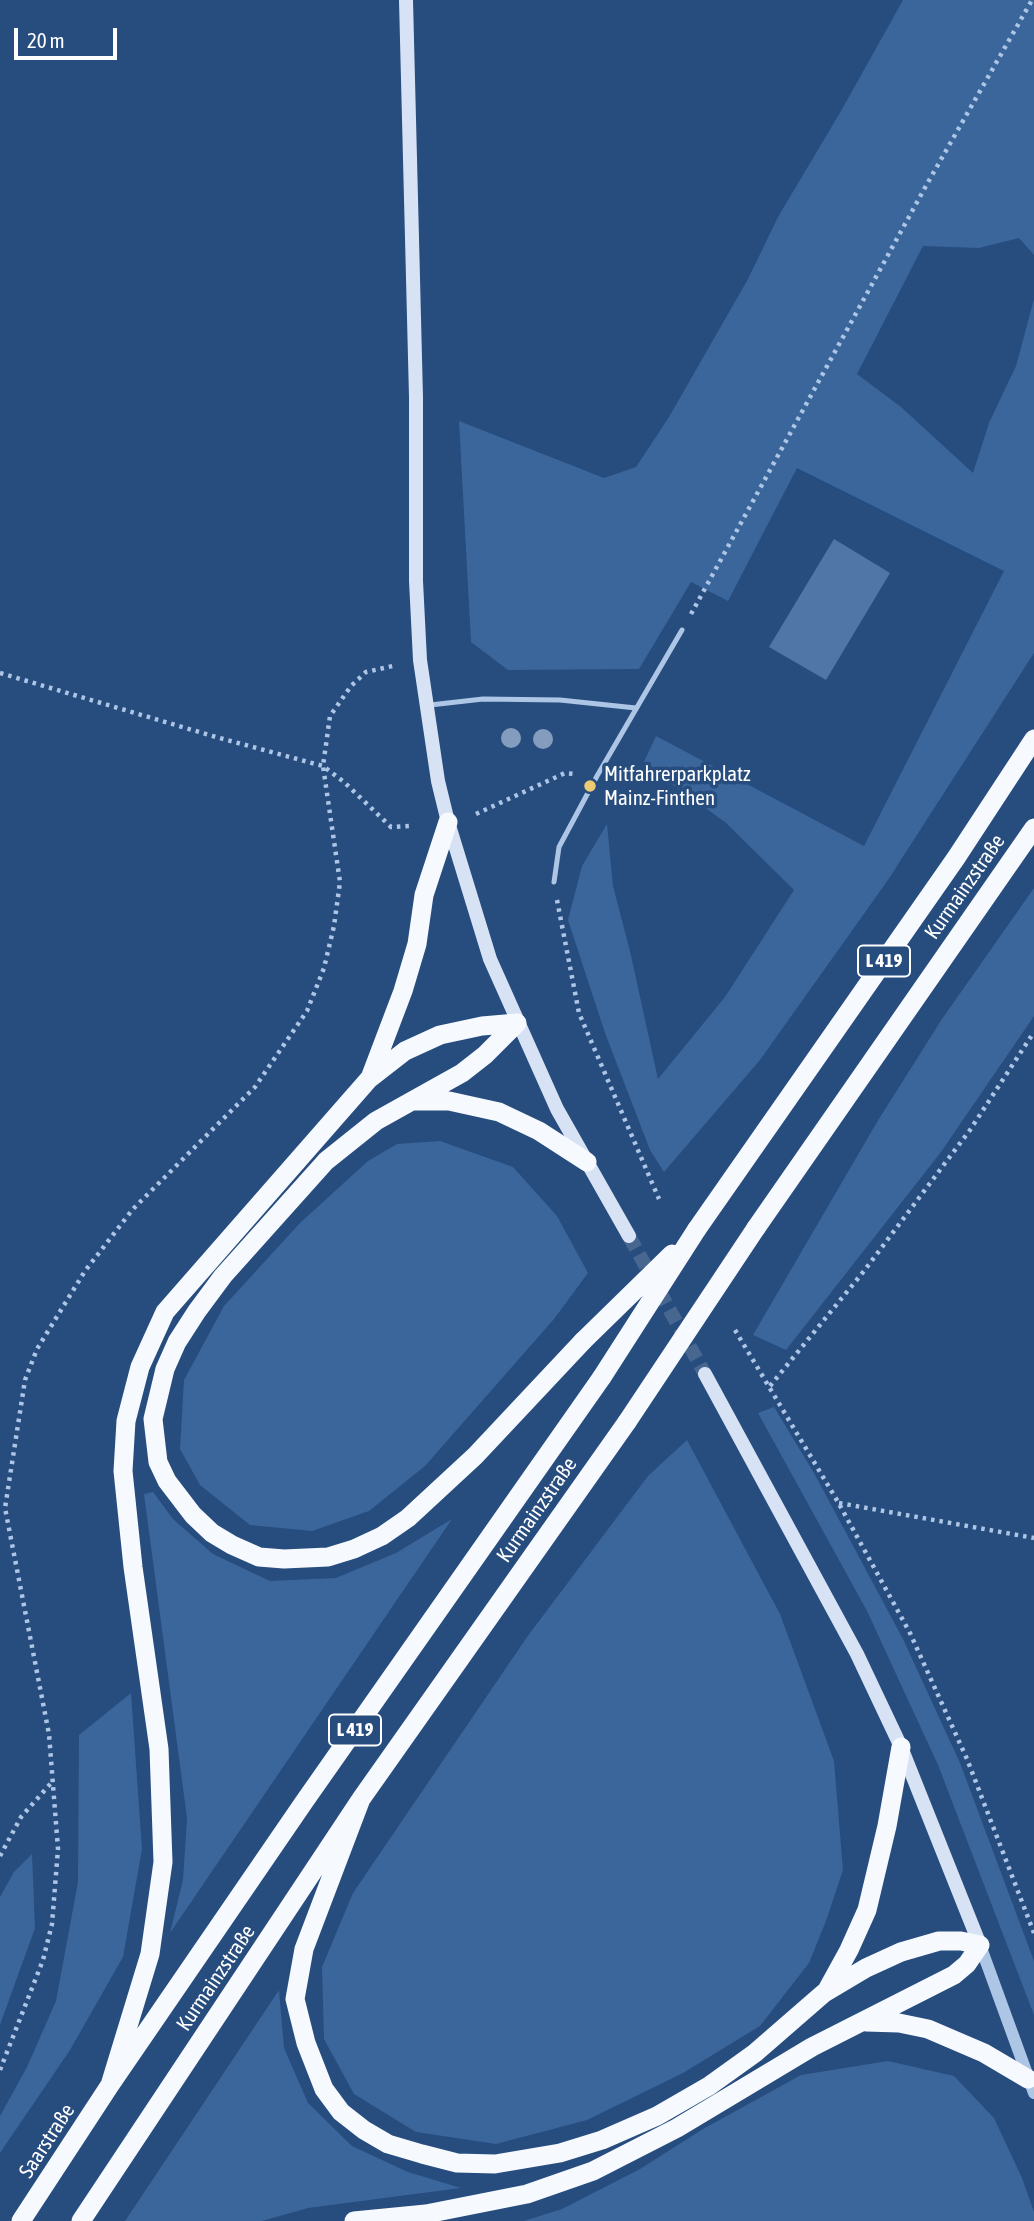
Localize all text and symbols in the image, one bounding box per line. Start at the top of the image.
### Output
scale bar [18,14,121,58]
text: 20 m [27,28,65,52]
place label: Mitfahrerparkplatz Mainz-Finthen [604,761,751,811]
marker: Mitfahrerparkplatz Mainz-Finthen [582,778,598,794]
street label: Kurmainzstraße [920,830,1010,944]
road number: L 419 [858,945,910,976]
street label: Kurmainzstraße [492,1453,582,1567]
road number: L 419 [329,1714,381,1746]
street label: Kurmainzstraße [171,1920,261,2036]
street label: Saarstraße [14,2099,80,2183]

